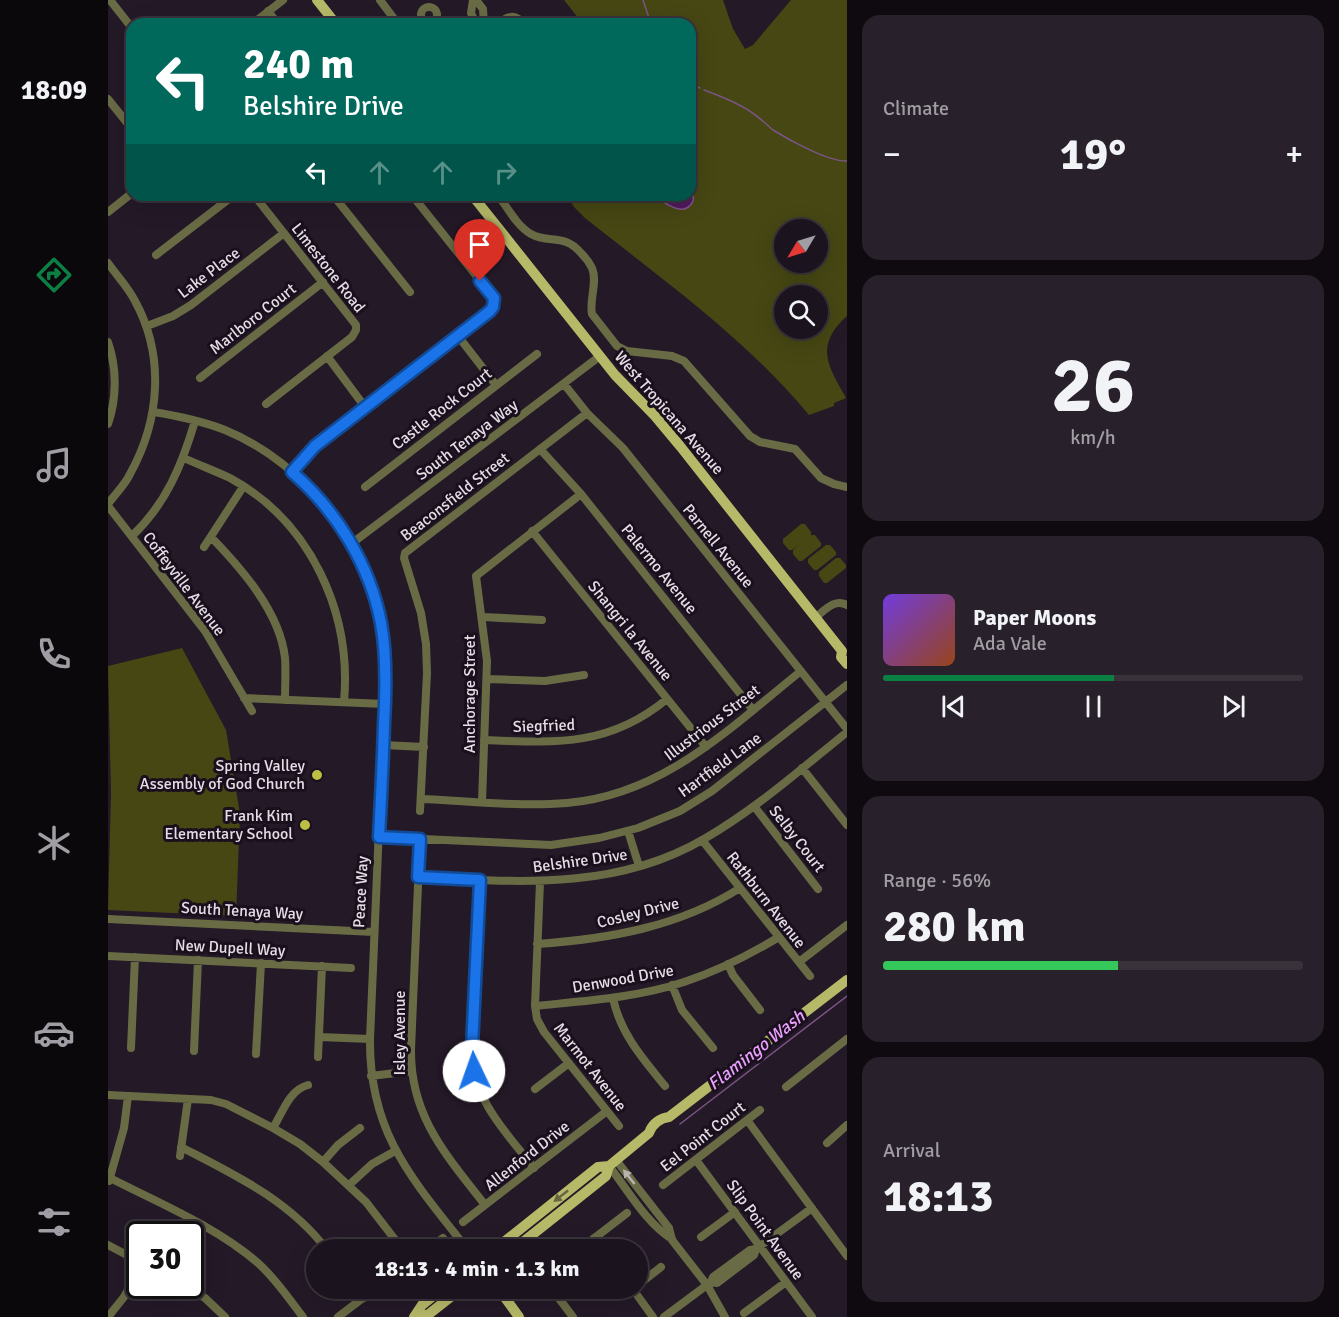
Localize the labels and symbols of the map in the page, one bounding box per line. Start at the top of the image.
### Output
street label: Limestone Road [287,219,369,317]
pin [454,219,505,281]
north arrow [774,219,828,273]
street label: Lake Place [174,243,244,303]
street label: Marlboro Court [206,279,301,359]
street label: West Tropicana Avenue [610,347,728,479]
street label: Castle Rock Court [388,363,496,454]
street label: South Tenaya Way [412,395,522,485]
street label: Beaconsfield Street [397,448,514,546]
street label: Parnell Avenue [678,500,758,592]
street label: Palermo Avenue [617,520,701,618]
street label: Coffeyville Avenue [138,528,230,640]
street label: Shangri la Avenue [583,577,677,685]
street label: Anchorage Street [460,634,480,753]
street label: Illustrious Street [660,680,764,766]
street label: Siegfried [513,715,575,737]
street label: Hartfield Lane [674,728,766,802]
place label: Spring Valley Assembly of God Church [140,756,306,794]
marker: Spring Valley Assembly of God Church [310,768,324,782]
street label: Selby Court [765,802,830,877]
place label: Frank Kim Elementary School [164,806,293,844]
marker: Frank Kim Elementary School [298,818,312,832]
street label: Belshire Drive [531,844,629,878]
street label: Rathburn Avenue [722,848,810,952]
street label: Peace Way [349,855,373,929]
street label: Cosley Drive [595,893,681,933]
street label: South Tenaya Way [180,898,304,924]
street label: New Dupell Way [174,935,286,961]
street label: Denwood Drive [571,960,675,998]
street label: Isley Avenue [390,990,410,1076]
water label: Flamingo Wash [703,1005,810,1095]
street label: Marmot Avenue [549,1019,631,1115]
position arrow [442,1039,506,1103]
street label: Eel Point Court [656,1097,750,1176]
street label: Allenford Drive [480,1117,574,1195]
one-way arrow [623,1169,636,1185]
street label: Slip Point Avenue [722,1176,808,1284]
one-way arrow [553,1190,569,1203]
speed limit sign: 30 [126,1221,204,1299]

